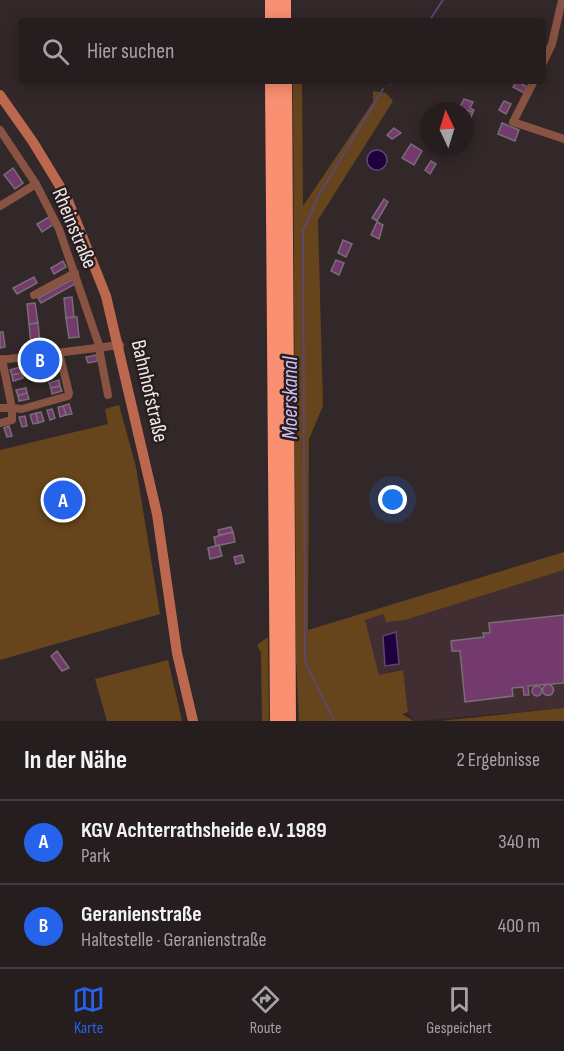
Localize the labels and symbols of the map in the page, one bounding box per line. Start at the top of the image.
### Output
north arrow [420,102,474,156]
street label: Rheinstraße [46,184,103,272]
pin: B [20,338,60,382]
street label: Bahnhofstraße [126,338,173,445]
water label: Moerskanal [277,356,304,439]
pin: A [44,478,82,522]
your location [378,485,407,514]

